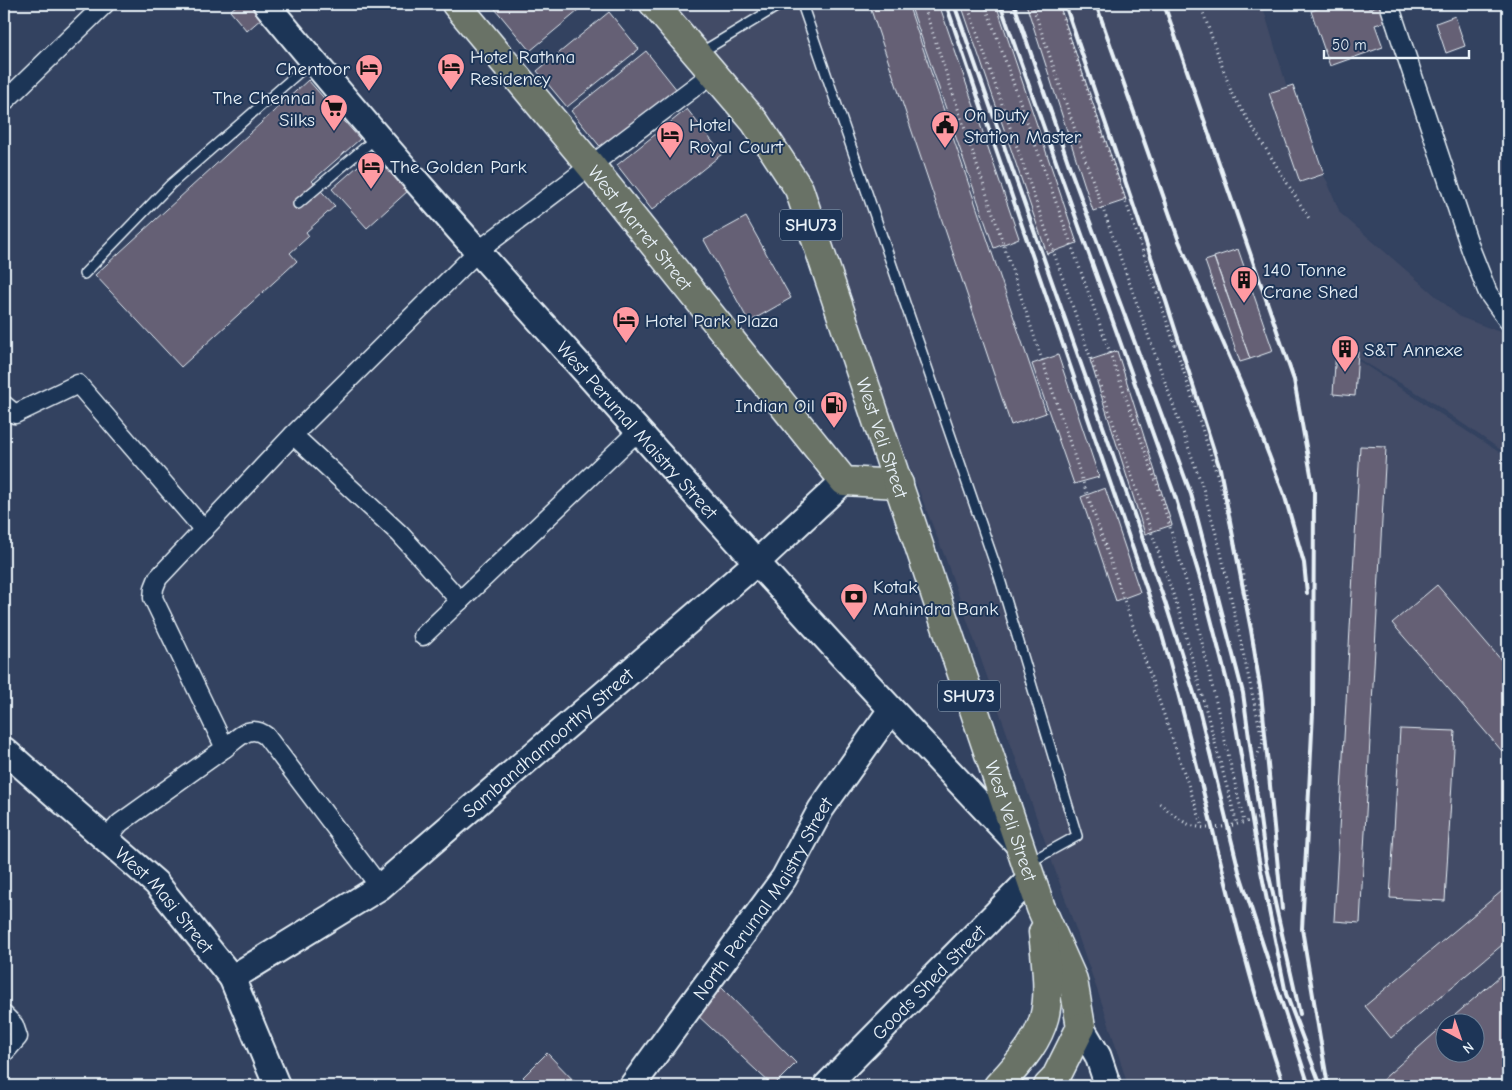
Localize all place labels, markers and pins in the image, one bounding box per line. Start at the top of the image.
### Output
place label: Hotel Rathna Residency [470,46,575,90]
hotel icon: Hotel Rathna Residency [436,52,466,91]
hotel icon: Chentoor [354,53,384,92]
place label: Chentoor [276,58,350,80]
place label: The Chennai Silks [213,87,315,131]
supermarket icon: The Chennai Silks [319,93,349,132]
place label: On Duty Station Master [964,104,1082,148]
public building icon: On Duty Station Master [930,110,960,149]
place label: Hotel Royal Court [689,114,784,158]
hotel icon: Hotel Royal Court [655,120,685,159]
hotel icon: The Golden Park [356,151,386,190]
place label: The Golden Park [390,156,527,178]
place label: 140 Tonne Crane Shed [1263,259,1358,303]
building icon: 140 Tonne Crane Shed [1229,265,1259,304]
hotel icon: Hotel Park Plaza [611,305,641,344]
place label: Hotel Park Plaza [645,310,778,332]
building icon: S&T Annexe [1330,334,1360,373]
place label: S&T Annexe [1364,339,1463,361]
fuel station icon: Indian Oil [819,390,849,429]
place label: Indian Oil [735,395,815,417]
place label: Kotak Mahindra Bank [873,576,999,620]
bank icon: Kotak Mahindra Bank [839,582,869,621]

